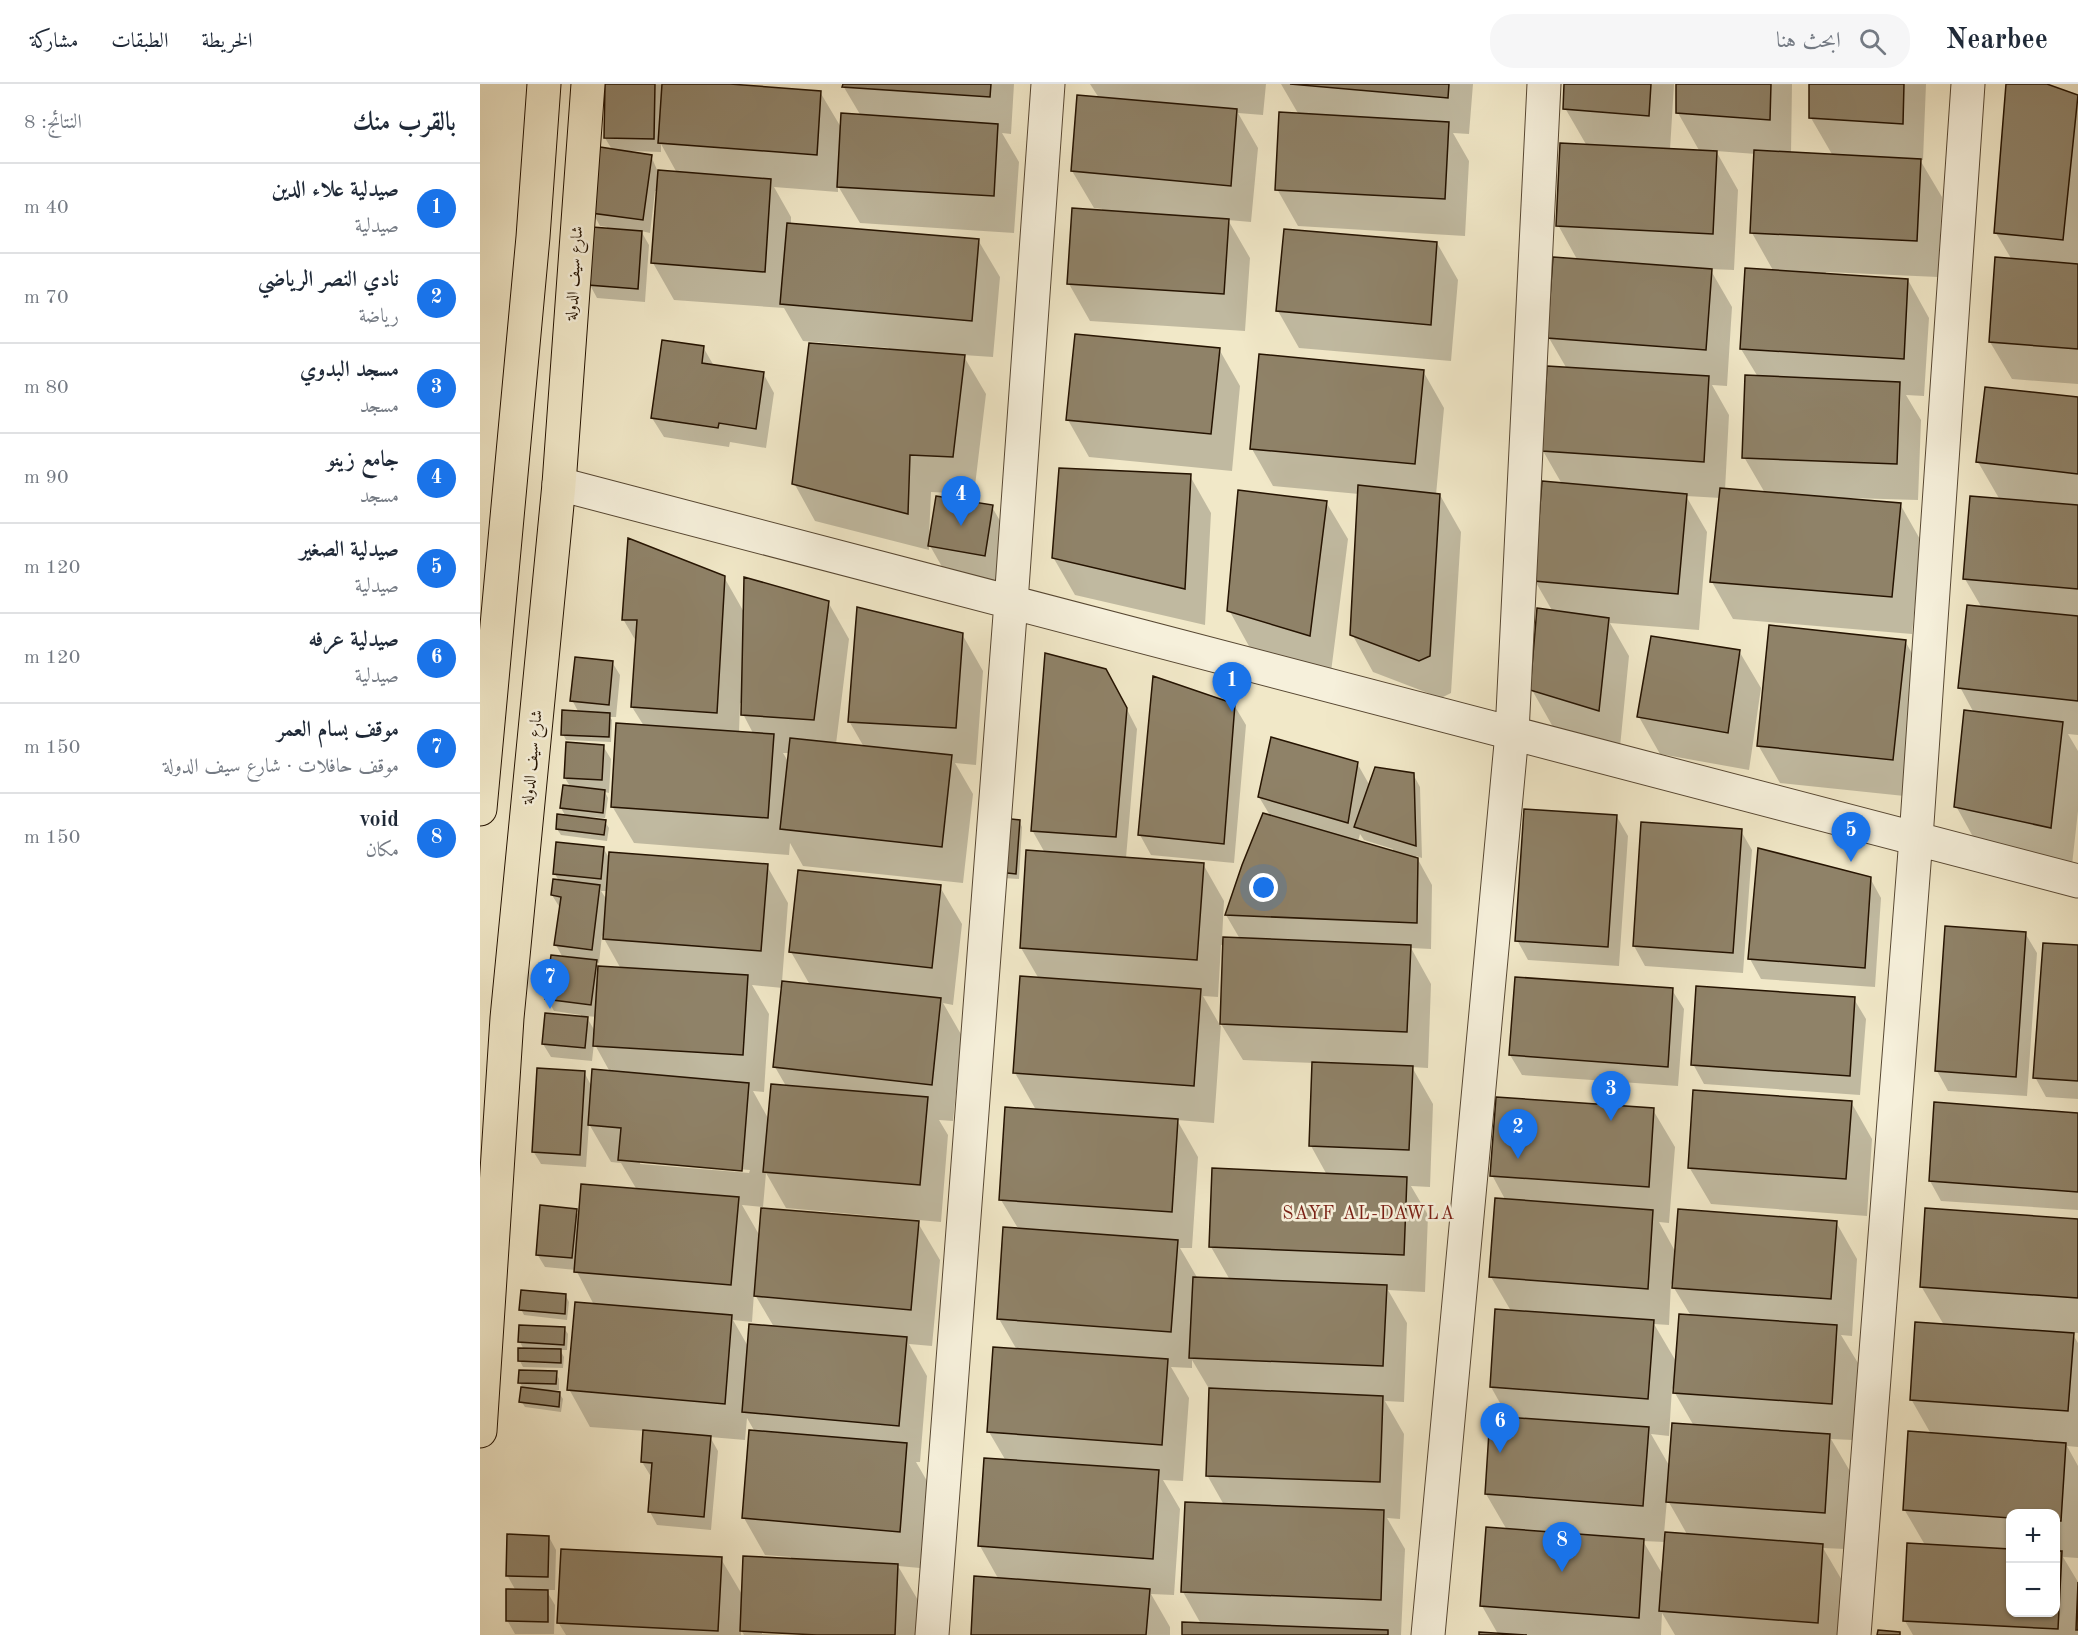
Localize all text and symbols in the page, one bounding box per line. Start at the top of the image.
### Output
search box [1490,14,1910,68]
icon: search [1856,25,1889,58]
text: Nearbee [1946,27,2048,55]
text: ابحث هنا [1776,30,1841,52]
text: مشاركة [30,31,78,52]
text: الطبقات [111,31,168,52]
text: الخريطة [201,31,253,52]
text: بالقرب منك [353,110,456,136]
text: النتائج: 8 [24,113,82,133]
text: صيدلية علاء الدين [272,179,399,201]
text: 40 m [24,198,69,218]
text: 1 [431,198,442,218]
text: صيدلية [355,217,399,237]
street label: شارع سيف الدولة [564,225,590,322]
text: نادي النصر الرياضي [258,269,399,291]
text: 70 m [24,288,69,308]
text: 2 [431,288,442,308]
text: رياضة [359,307,399,327]
text: مسجد البدوي [300,359,399,381]
text: 80 m [24,378,69,398]
text: 3 [431,378,442,398]
text: مسجد [360,397,399,417]
text: جامع زينو [327,449,399,471]
text: 90 m [24,468,69,488]
text: 4 [431,468,442,488]
pin: 4 [942,476,980,526]
text: مسجد [360,487,399,507]
text: صيدلية الصغير [300,539,399,561]
text: 120 m [24,558,80,578]
text: 5 [431,558,442,578]
text: صيدلية [355,577,399,597]
text: صيدلية عرفه [308,629,399,651]
text: 120 m [24,648,80,668]
text: 6 [431,648,442,668]
pin: 1 [1212,662,1251,712]
text: صيدلية [355,667,399,687]
street label: شارع سيف الدولة [520,709,550,806]
text: موقف بسام العمر [277,719,399,741]
text: 150 m [24,738,80,758]
text: 7 [431,738,442,758]
text: موقف حافلات · شارع سيف الدولة [163,757,399,777]
text: void [359,809,399,831]
pin: 5 [1832,812,1870,862]
text: 150 m [24,828,80,848]
text: 8 [431,828,442,848]
text: مكان [365,841,399,861]
your location [1249,873,1278,902]
pin: 7 [530,960,570,1009]
pin: 3 [1592,1072,1630,1121]
pin: 2 [1498,1110,1538,1159]
district label: SAYF AL-DAWLA [1282,1205,1456,1223]
pin: 6 [1480,1404,1520,1453]
map controls [2006,1509,2060,1617]
button: + [2006,1509,2060,1563]
pin: 8 [1542,1522,1582,1572]
button: − [2006,1563,2060,1617]

